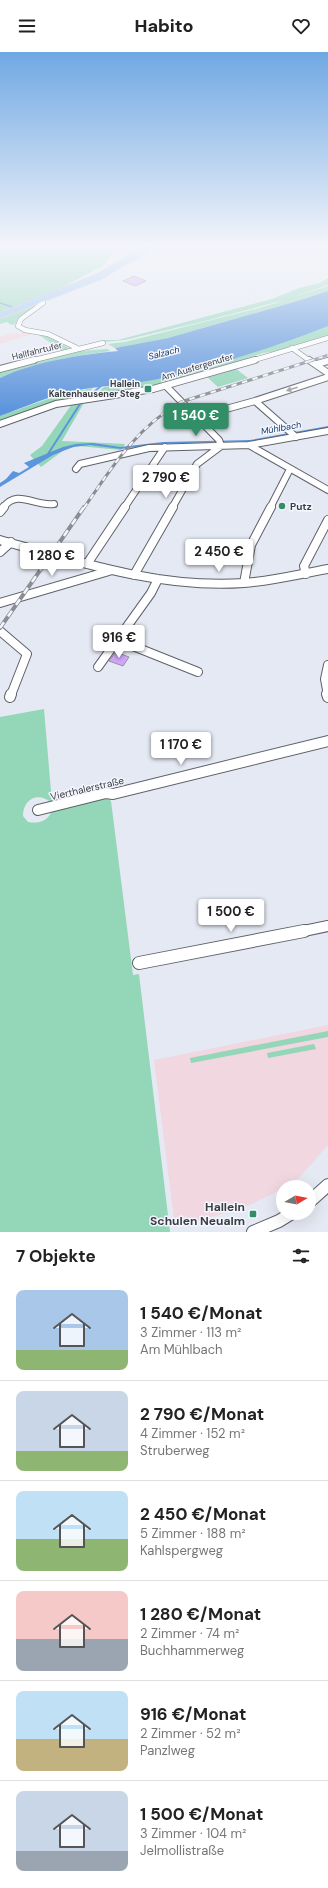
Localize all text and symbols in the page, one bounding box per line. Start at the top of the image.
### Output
text: Habito [134,14,194,38]
icon: menu [16,15,38,37]
icon: heart [290,15,312,37]
street label: Hallfahrtufer [11,339,64,363]
water label: Salzach [147,343,181,363]
street label: Am Ausfergenufer [159,350,235,384]
place label: Hallein Kaltenhausener Steg [49,378,140,400]
marker: Hallein Kaltenhausener Steg [143,384,153,394]
one-way arrow [285,386,297,392]
pin: 1 540 € [159,403,233,437]
text: 1 540 € [173,407,219,424]
water label: Mühlbach [260,419,302,437]
pin: 2 790 € [129,465,203,499]
text: 2 790 € [142,469,190,486]
place label: Putz [290,500,312,513]
marker: Putz [277,501,287,511]
pin: 2 450 € [182,539,256,573]
pin: 1 280 € [15,543,89,577]
text: 2 450 € [194,543,244,560]
text: 1 280 € [29,547,75,564]
pin: 916 € [91,625,147,659]
text: 916 € [102,629,136,646]
pin: 1 170 € [144,732,218,766]
text: 1 170 € [160,736,202,753]
street label: Vierthalerstraße [49,774,126,803]
pin: 1 500 € [194,899,268,933]
text: 1 500 € [207,903,255,920]
north arrow [276,1180,316,1220]
map controls [276,1180,316,1220]
place label: Hallein Schulen Neualm [150,1199,245,1229]
marker: Hallein Schulen Neualm [248,1209,258,1219]
text: 7 Objekte [16,1245,96,1267]
icon: filters [290,1245,312,1267]
text: 1 540 €/Monat [140,1302,262,1324]
icon: home [48,1306,96,1354]
text: 3 Zimmer · 113 m² [140,1324,241,1341]
text: Am Mühlbach [140,1341,223,1358]
text: 2 790 €/Monat [140,1403,264,1425]
icon: home [48,1407,96,1455]
text: 4 Zimmer · 152 m² [140,1425,245,1442]
text: Struberweg [140,1442,210,1459]
text: 2 450 €/Monat [140,1503,266,1525]
icon: home [48,1507,96,1555]
text: 5 Zimmer · 188 m² [140,1525,246,1542]
text: Kahlspergweg [140,1542,223,1559]
text: 1 280 €/Monat [140,1603,261,1625]
icon: home [48,1607,96,1655]
text: 2 Zimmer · 74 m² [140,1625,239,1642]
text: Buchhammerweg [140,1642,244,1659]
text: 916 €/Monat [140,1703,246,1725]
icon: home [48,1707,96,1755]
text: 2 Zimmer · 52 m² [140,1725,240,1742]
text: Panzlweg [140,1742,195,1759]
text: 1 500 €/Monat [140,1803,263,1825]
icon: home [48,1807,96,1855]
text: 3 Zimmer · 104 m² [140,1825,246,1842]
text: Jelmollistraße [140,1842,224,1859]

